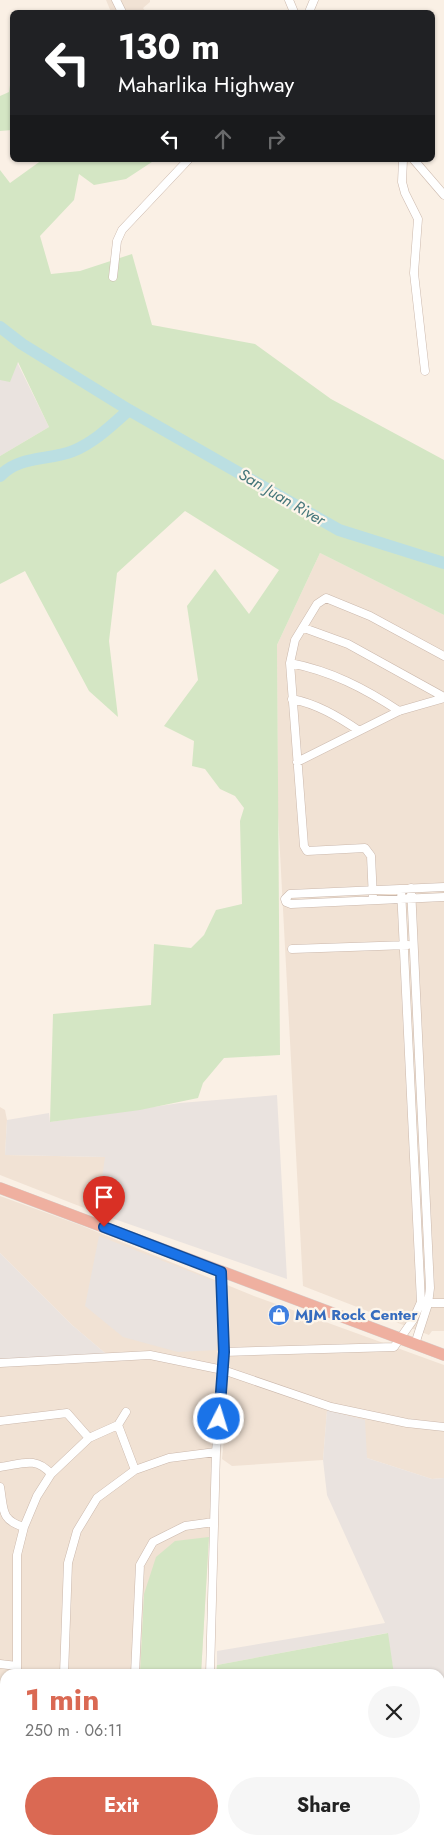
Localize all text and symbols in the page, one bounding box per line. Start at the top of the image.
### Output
text: 130 m [118,22,220,72]
icon: left [35,30,100,95]
text: Maharlika Highway [118,68,294,100]
icon: left [156,125,184,153]
icon: ahead [209,125,237,153]
icon: right [262,125,290,153]
water label: San Juan River [234,463,331,532]
pin [83,1176,125,1227]
icon: arrive [90,1183,118,1211]
shop icon: MJM Rock Center [267,1303,291,1327]
place label: MJM Rock Center [295,1304,418,1326]
position arrow [192,1392,244,1444]
text: 1 min [25,1678,99,1721]
button: close [368,1686,420,1738]
text: 250 m · 06:11 [25,1719,122,1742]
button: Exit [25,1777,218,1835]
button: Share [228,1777,420,1835]

